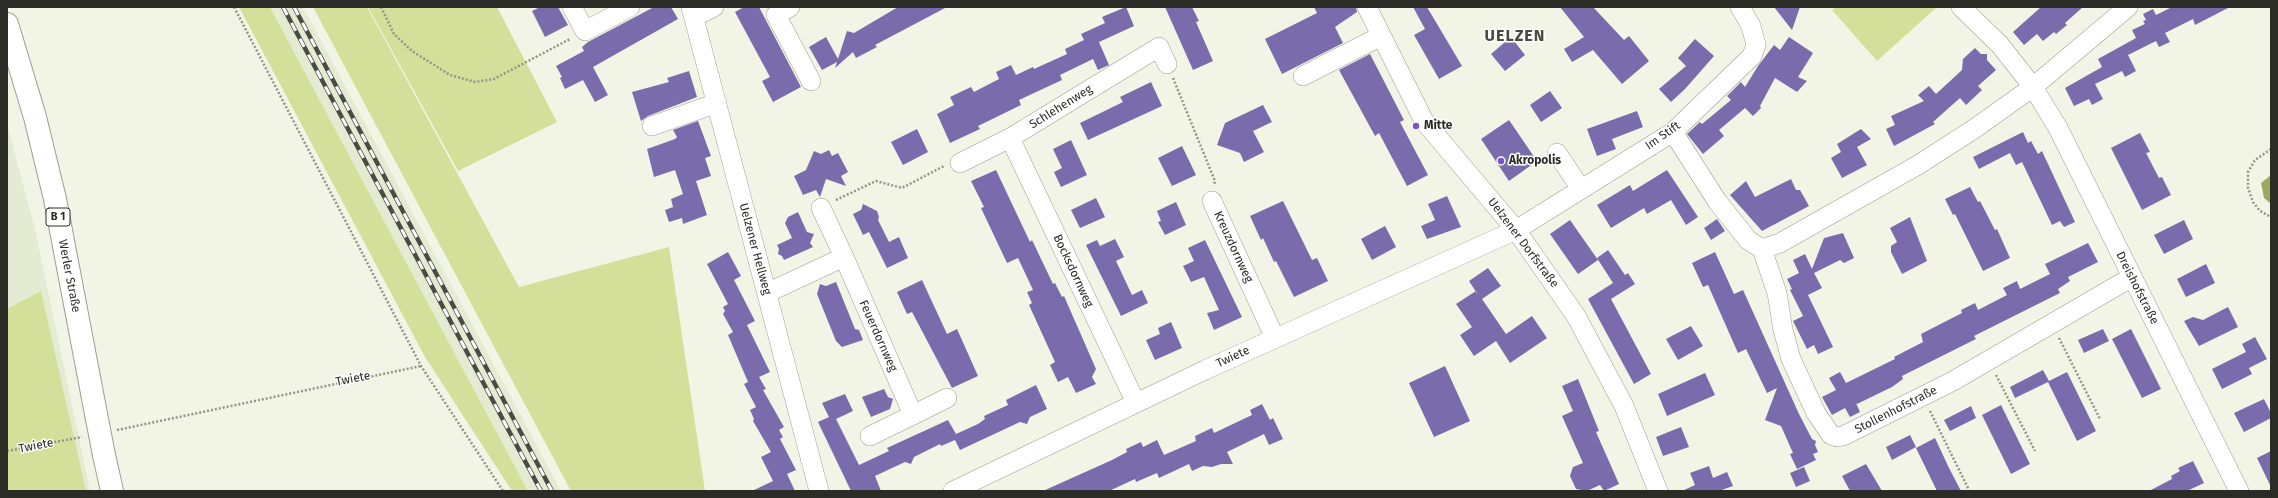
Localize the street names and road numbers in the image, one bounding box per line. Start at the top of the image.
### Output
street label: Schlehenweg [1027,82,1095,132]
street label: Im Stift [1643,119,1683,153]
street label: Uelzener Dorfstraße [1484,195,1562,291]
street label: Uelzener Hellweg [736,202,774,296]
road number: B 1 [46,208,70,226]
street label: Kreuzdornweg [1210,209,1256,285]
street label: Bocksdornweg [1050,232,1096,310]
street label: Werler Straße [55,238,83,314]
street label: Dreishofstraße [2112,249,2162,327]
street label: Feuerdornweg [856,298,900,374]
street label: Twiete [1214,343,1252,371]
street label: Twiete [334,369,372,389]
street label: Stollenhofstraße [1852,383,1940,437]
street label: Twiete [17,436,55,456]

